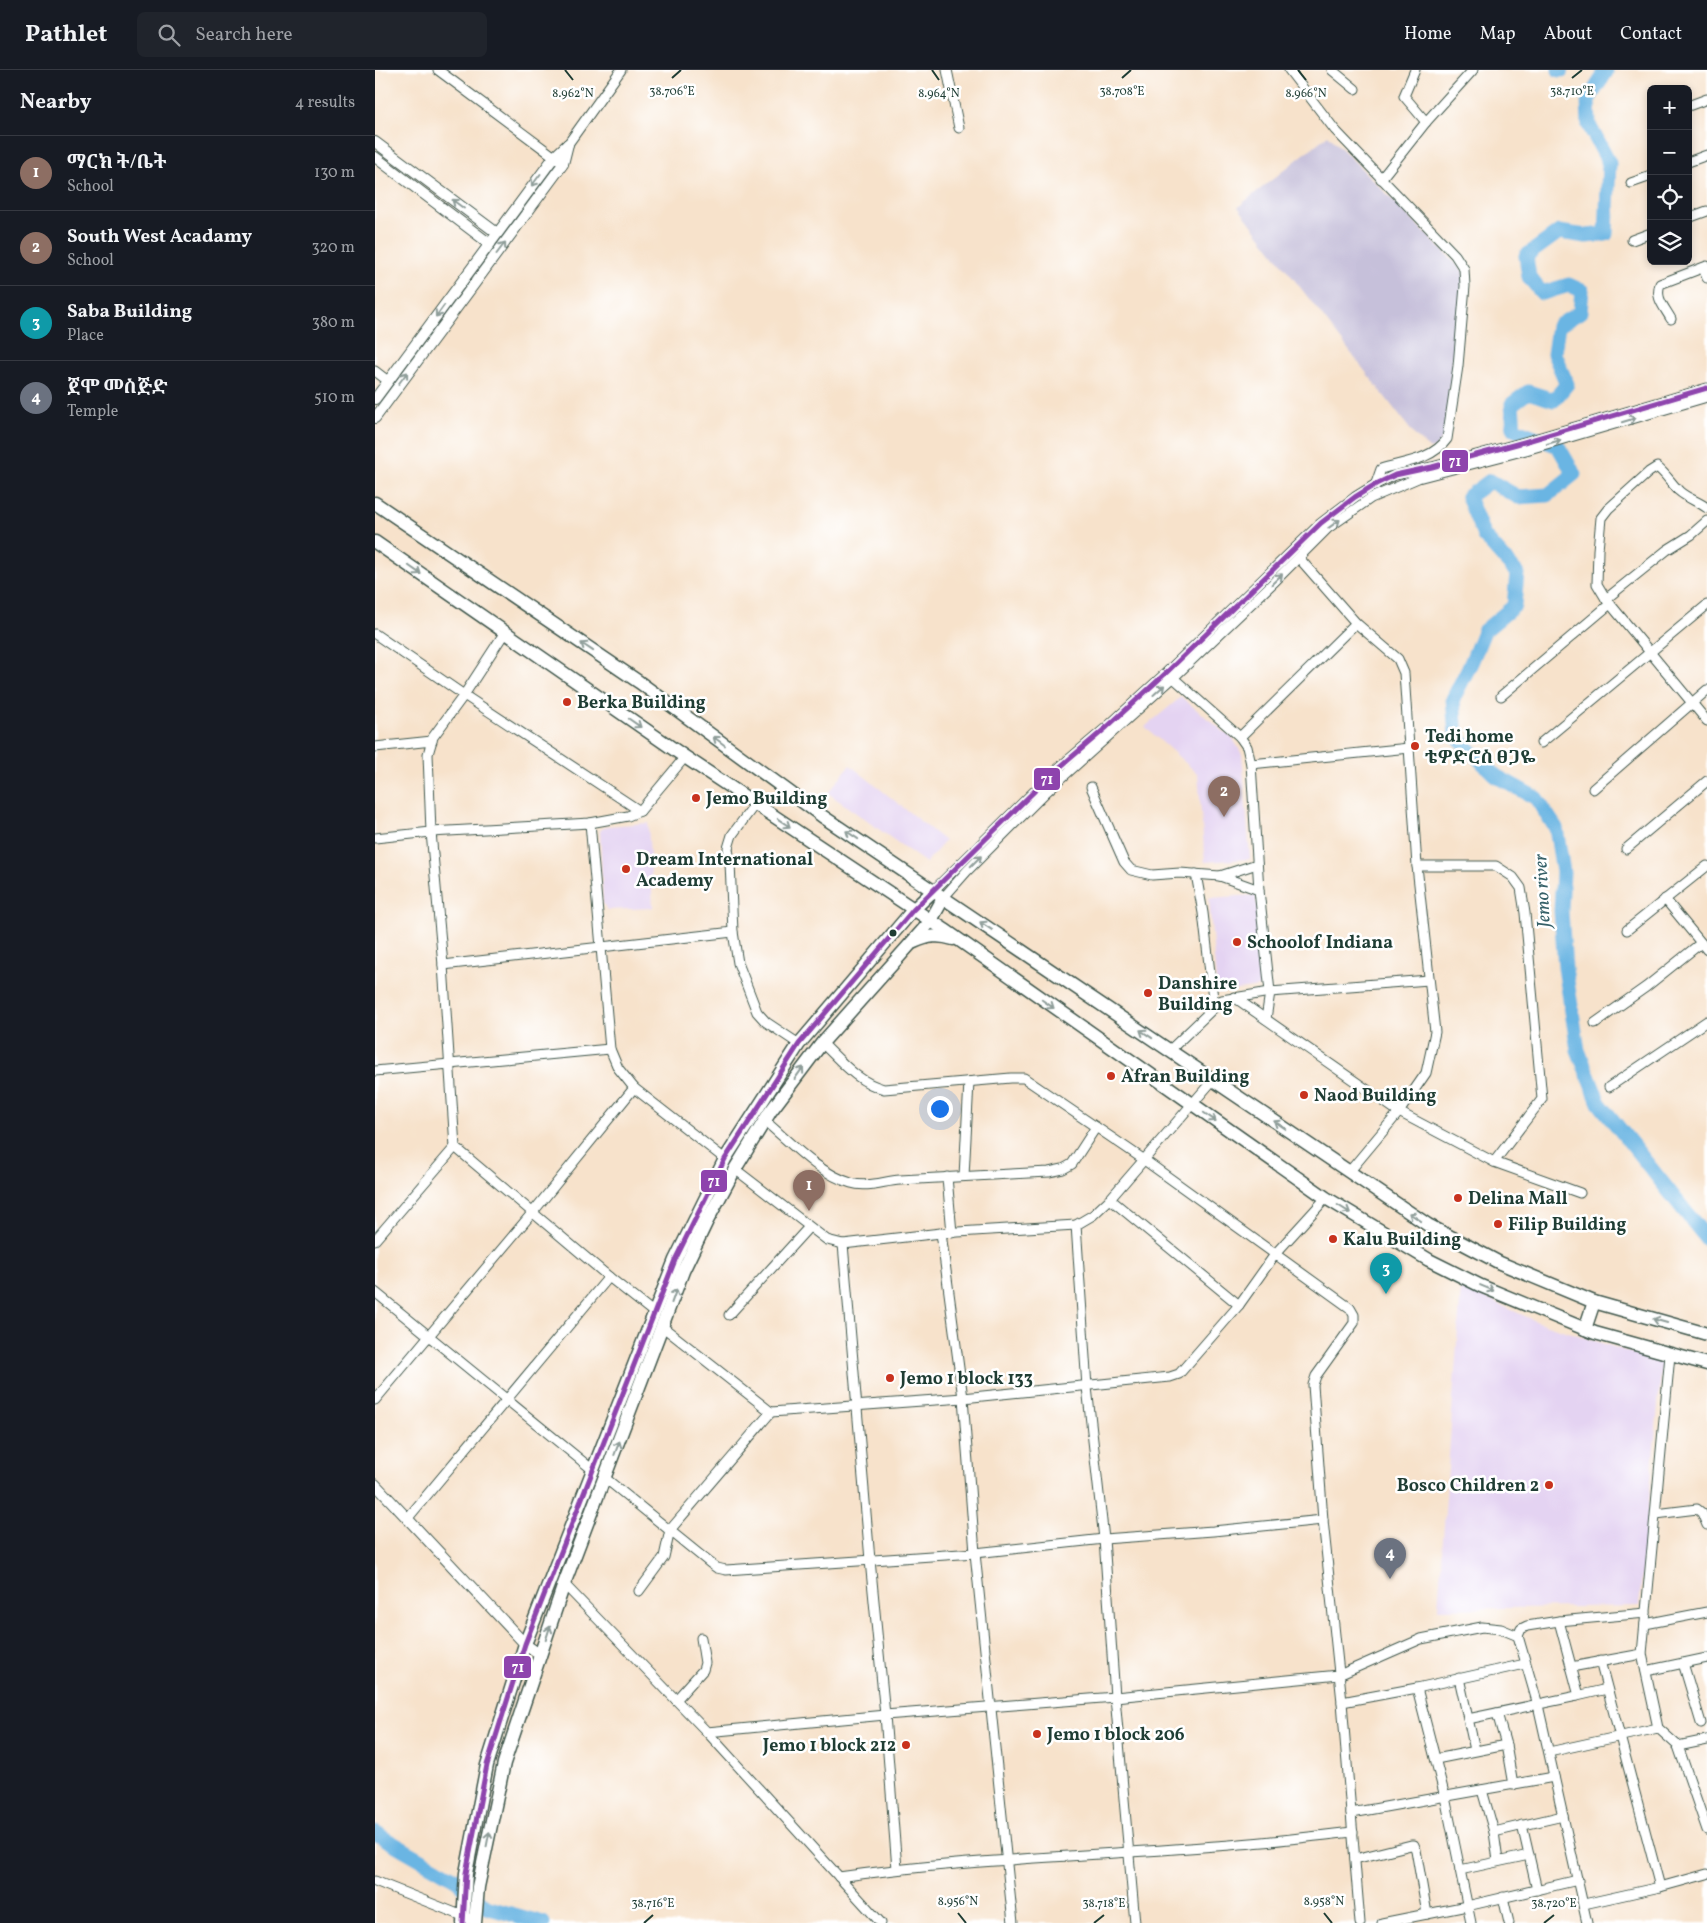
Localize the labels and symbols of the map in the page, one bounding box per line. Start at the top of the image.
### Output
text: 38.706°E [649,84,695,100]
text: 38.708°E [1099,84,1145,100]
text: 38.710°E [1550,84,1594,100]
text: 8.962°N [552,86,594,102]
text: 8.964°N [918,86,960,102]
text: 8.966°N [1285,86,1327,102]
one-way arrow [531,173,542,186]
one-way arrow [451,199,465,209]
one-way arrow [495,242,506,255]
one-way arrow [435,304,445,318]
one-way arrow [398,372,409,385]
one-way arrow [1620,415,1636,425]
one-way arrow [1546,437,1562,446]
line badge: 71 [1441,449,1469,473]
text: 71 [1449,453,1461,472]
one-way arrow [1327,519,1341,529]
one-way arrow [408,565,422,575]
one-way arrow [1271,573,1284,585]
one-way arrow [580,642,594,652]
one-way arrow [1153,685,1166,696]
place label: Berka Building [577,691,706,716]
marker: Berka Building [561,696,573,708]
one-way arrow [627,718,641,728]
place label: Tedi home ቴዎድሮስ ፀጋዬ [1425,725,1535,771]
one-way arrow [713,736,726,747]
marker: Tedi home ቴዎድሮስ ፀጋዬ [1409,740,1421,752]
line badge: 71 [1033,767,1061,791]
text: 71 [1041,771,1053,790]
pin: 2 [1208,776,1240,817]
place label: Jemo Building [705,787,827,812]
marker: Jemo Building [690,792,702,804]
one-way arrow [776,818,790,828]
one-way arrow [845,830,859,840]
place label: Dream International Academy [636,848,813,894]
water label: Jemo river [1528,852,1558,931]
one-way arrow [970,855,983,867]
marker: Dream International Academy [620,863,632,875]
one-way arrow [979,921,993,931]
unlabelled marker [888,928,898,938]
place label: Schoolof Indiana [1247,931,1393,956]
marker: Schoolof Indiana [1231,936,1243,948]
place label: Danshire Building [1158,972,1237,1018]
marker: Danshire Building [1142,987,1154,999]
one-way arrow [1041,999,1055,1009]
one-way arrow [1139,1029,1153,1039]
place label: Afran Building [1121,1065,1249,1090]
one-way arrow [793,1067,804,1080]
marker: Afran Building [1105,1070,1117,1082]
place label: Naod Building [1314,1084,1436,1109]
marker: Naod Building [1298,1089,1310,1101]
your location [927,1096,953,1122]
one-way arrow [1203,1112,1217,1122]
one-way arrow [1274,1120,1288,1130]
line badge: 71 [700,1169,728,1193]
pin: 1 [793,1170,825,1211]
text: 71 [708,1173,720,1192]
place label: Delina Mall [1468,1187,1568,1212]
marker: Delina Mall [1452,1192,1464,1204]
one-way arrow [1337,1205,1351,1215]
one-way arrow [1408,1211,1422,1222]
place label: Filip Building [1508,1213,1626,1238]
marker: Filip Building [1492,1218,1504,1230]
place label: Kalu Building [1343,1228,1461,1253]
marker: Kalu Building [1327,1233,1339,1245]
pin: 3 [1370,1253,1402,1294]
one-way arrow [1479,1283,1494,1293]
one-way arrow [670,1289,679,1305]
one-way arrow [1652,1316,1668,1326]
place label: Jemo 1 block 133 [899,1367,1033,1392]
marker: Jemo 1 block 133 [884,1372,896,1384]
one-way arrow [612,1441,622,1456]
place label: Bosco Children 2 [1397,1474,1539,1499]
marker: Bosco Children 2 [1543,1479,1555,1491]
pin: 4 [1374,1538,1406,1579]
one-way arrow [544,1626,553,1642]
line badge: 71 [503,1655,532,1679]
text: 71 [512,1659,524,1678]
place label: Jemo 1 block 206 [1046,1723,1185,1748]
marker: Jemo 1 block 206 [1031,1728,1043,1740]
place label: Jemo 1 block 212 [762,1734,896,1759]
marker: Jemo 1 block 212 [900,1739,912,1751]
one-way arrow [483,1832,493,1848]
text: 8.956°N [938,1894,978,1910]
text: 8.958°N [1304,1894,1344,1910]
text: 38.716°E [631,1896,675,1912]
text: 38.718°E [1082,1896,1126,1912]
text: 38.720°E [1531,1896,1577,1912]

